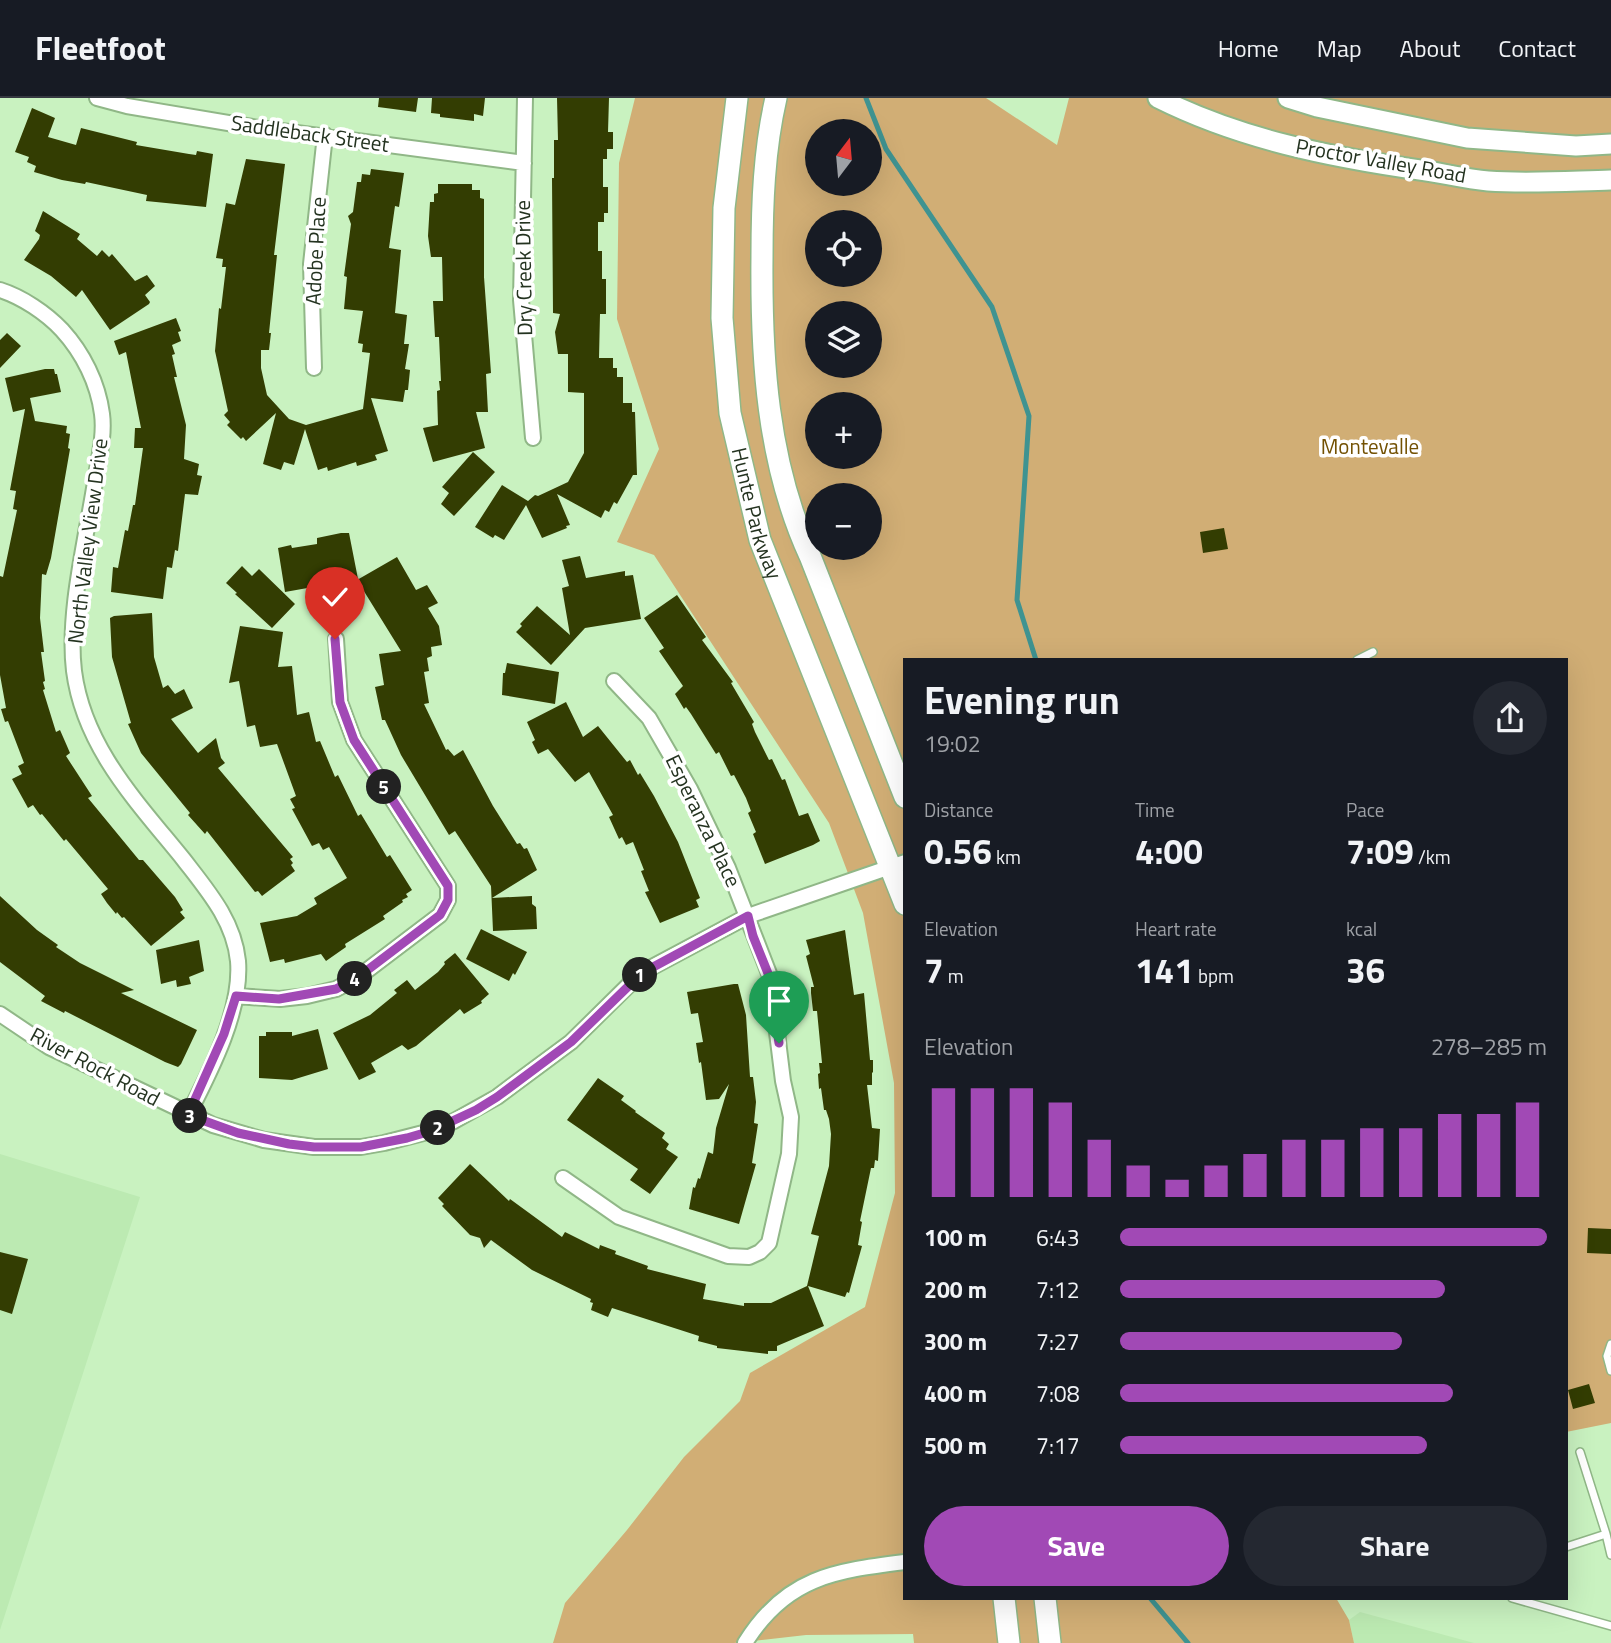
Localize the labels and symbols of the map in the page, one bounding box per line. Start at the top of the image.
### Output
street label: Saddleback Street [229,106,392,160]
north arrow [805,119,882,196]
street label: Proctor Valley Road [1293,129,1469,191]
street label: Adobe Place [296,196,334,306]
street label: Dry Creek Drive [506,200,540,336]
park label: Montevalle [1321,430,1419,462]
street label: North Valley View Drive [59,436,115,645]
street label: Hunte Parkway [724,444,791,584]
pin [305,567,365,639]
street label: Esperanza Place [658,749,750,892]
pin: 5 [366,770,402,804]
pin: 1 [622,958,658,992]
pin: 4 [338,962,372,996]
pin [749,971,809,1043]
street label: River Rock Road [25,1018,166,1114]
pin: 3 [172,1098,208,1134]
pin: 2 [420,1110,456,1146]

